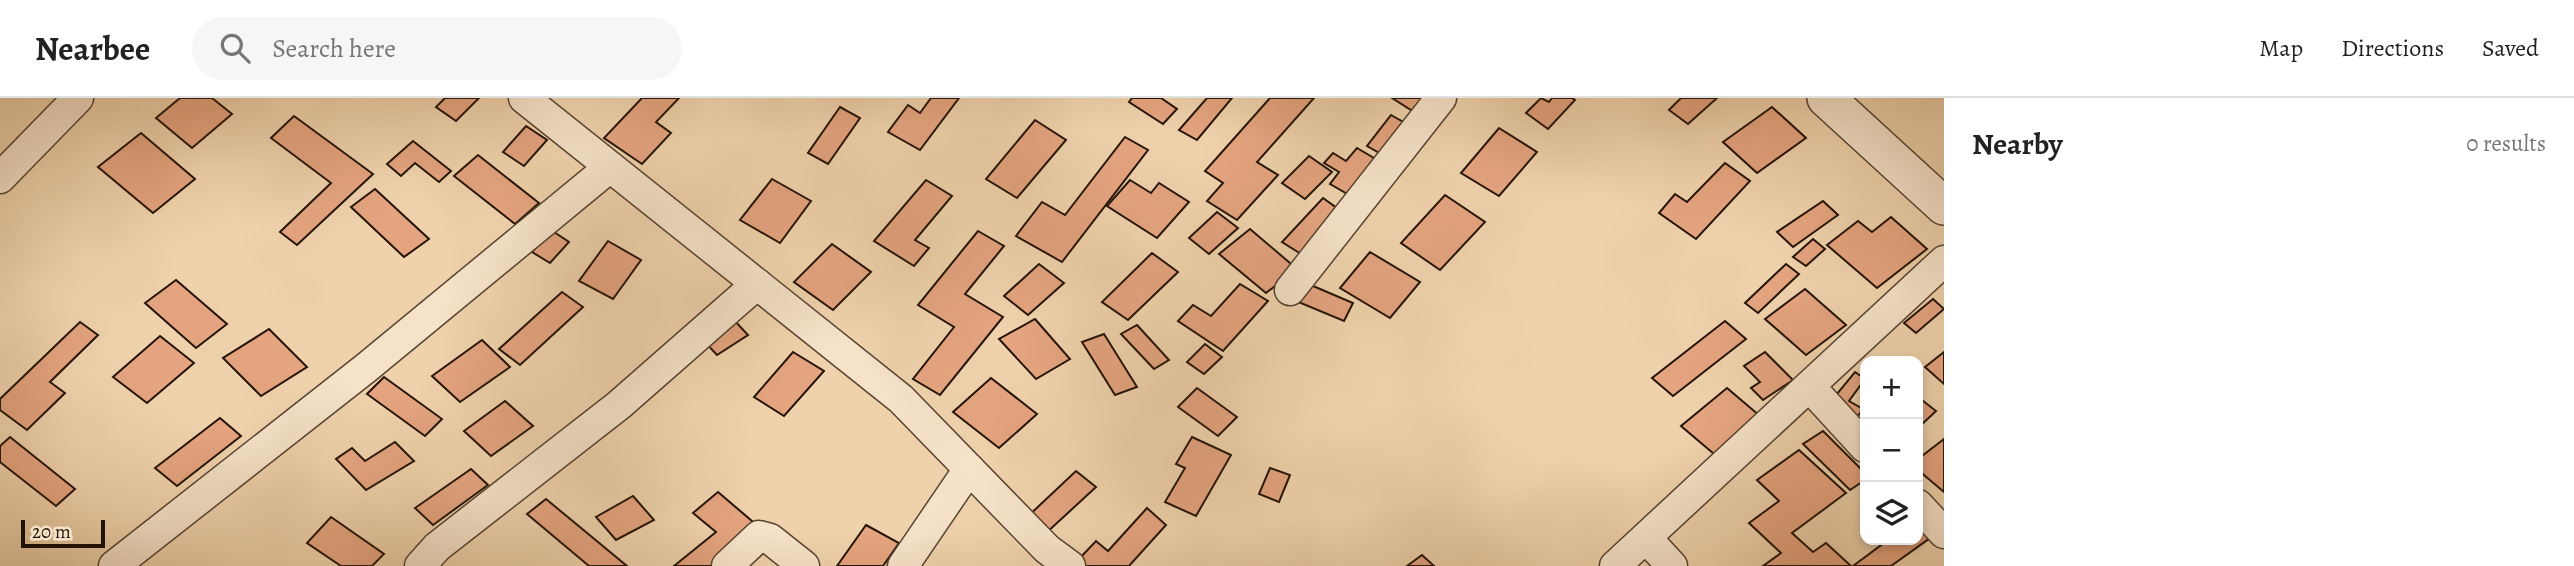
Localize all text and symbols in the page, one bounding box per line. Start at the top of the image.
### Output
search box [192,17,682,80]
text: Nearbee [35,26,150,71]
icon: search [216,29,254,67]
text: Search here [272,31,396,66]
text: Map [2259,32,2303,64]
text: Directions [2341,32,2444,64]
text: Saved [2482,32,2539,64]
text: Nearby [1972,124,2063,164]
text: 0 results [2466,128,2546,159]
map controls [1860,356,1923,545]
button: + [1860,356,1923,419]
button: − [1860,419,1923,482]
button: layers [1860,482,1923,545]
scale bar [21,517,105,549]
text: 20 m [32,519,71,545]

